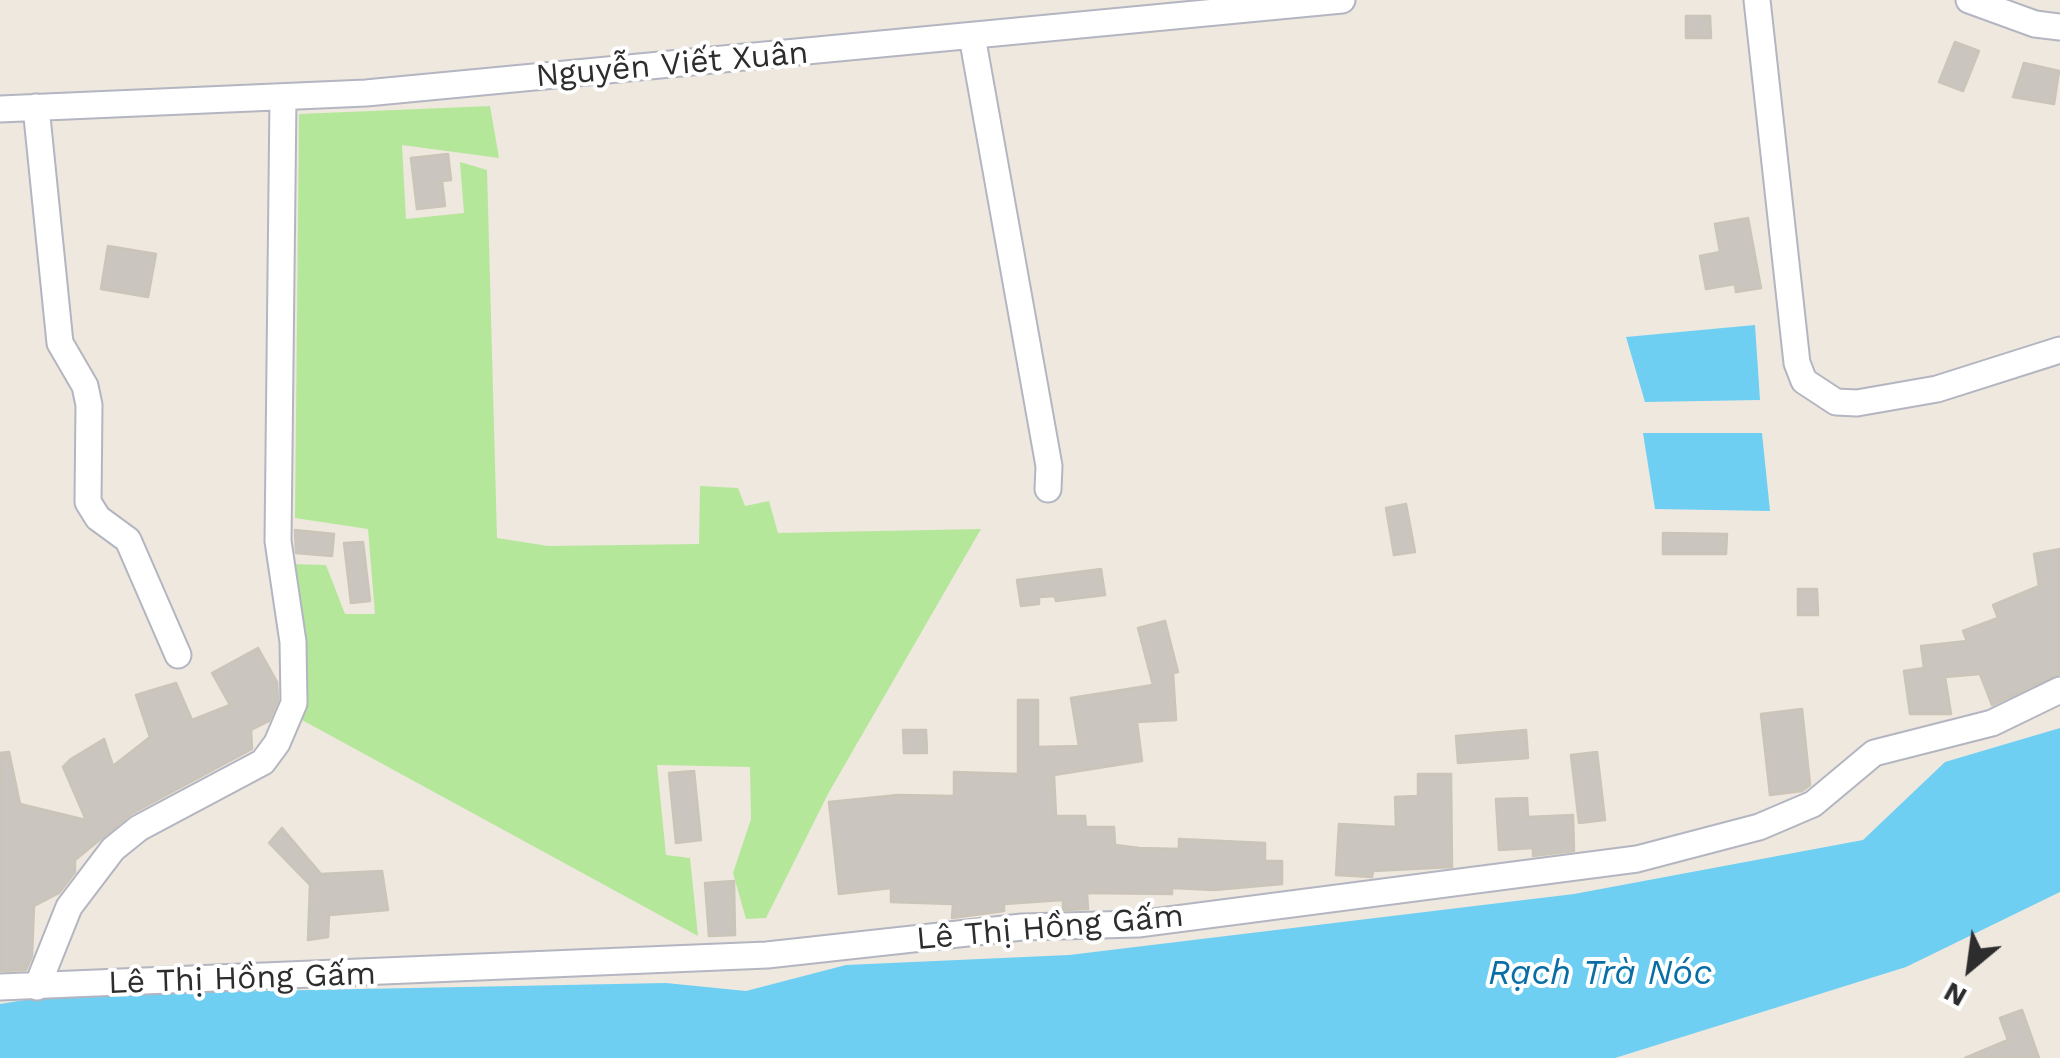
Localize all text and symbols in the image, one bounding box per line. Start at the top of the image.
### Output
street label: Nguyễn Viết Xuân [534,34,810,96]
street label: Lê Thị Hồng Gấm [915,897,1185,959]
north arrow [1920,918,2020,1018]
water label: Rạch Trà Nóc [1488,953,1712,995]
street label: Lê Thị Hồng Gấm [107,955,377,1003]
text: N [1938,975,1972,1014]

